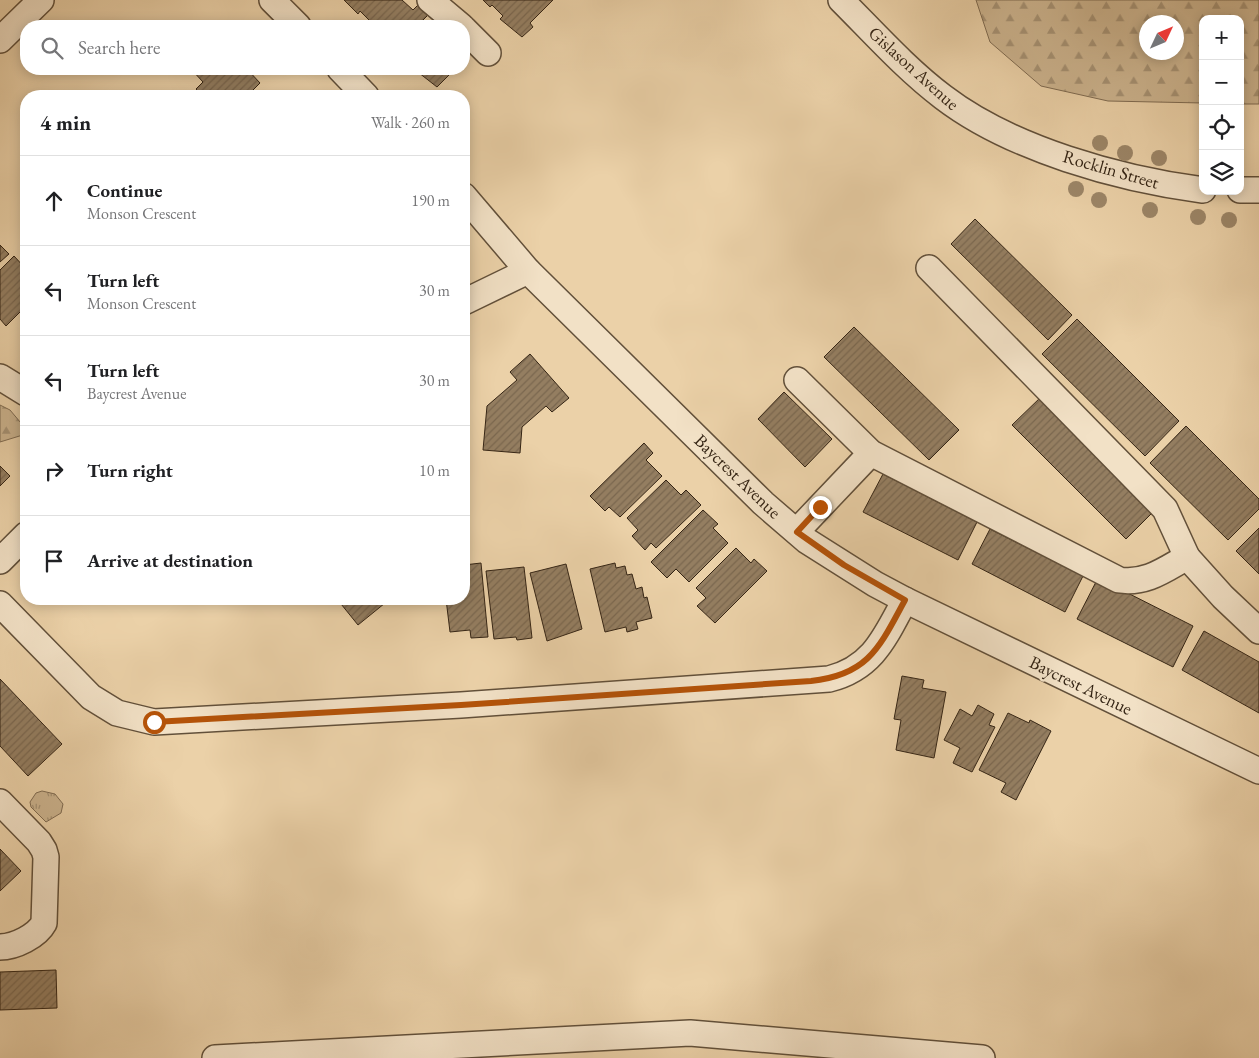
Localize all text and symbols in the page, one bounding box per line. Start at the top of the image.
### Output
north arrow [1139,15,1184,60]
map controls [1199,15,1244,195]
button: + [1199,15,1244,60]
search box [20,20,470,75]
street label: Gislason Avenue [864,21,964,115]
icon: search [38,34,66,62]
text: Search here [78,35,160,60]
button: − [1199,60,1244,105]
button: locate [1199,105,1244,150]
text: 4 min [40,109,91,136]
text: Walk · 260 m [371,112,450,133]
street label: Rocklin Street [1060,144,1162,194]
button: layers [1199,150,1244,195]
text: Continue [87,178,162,203]
icon: ahead [40,187,68,215]
text: 190 m [411,190,450,211]
text: Monson Crescent [87,203,196,224]
text: Turn left [87,268,159,293]
icon: left [40,277,68,305]
text: 30 m [419,280,450,301]
text: Monson Crescent [87,293,196,314]
text: Turn left [87,358,159,383]
icon: left [40,367,68,395]
text: 30 m [419,370,450,391]
text: Baycrest Avenue [87,383,186,404]
street label: Baycrest Avenue [690,429,786,523]
icon: right [40,457,68,485]
text: Turn right [87,458,173,483]
text: 10 m [419,460,450,481]
route end [809,496,832,519]
icon: arrive [40,547,68,575]
text: Arrive at destination [87,548,253,573]
street label: Baycrest Avenue [1026,650,1136,720]
route start [143,711,166,734]

